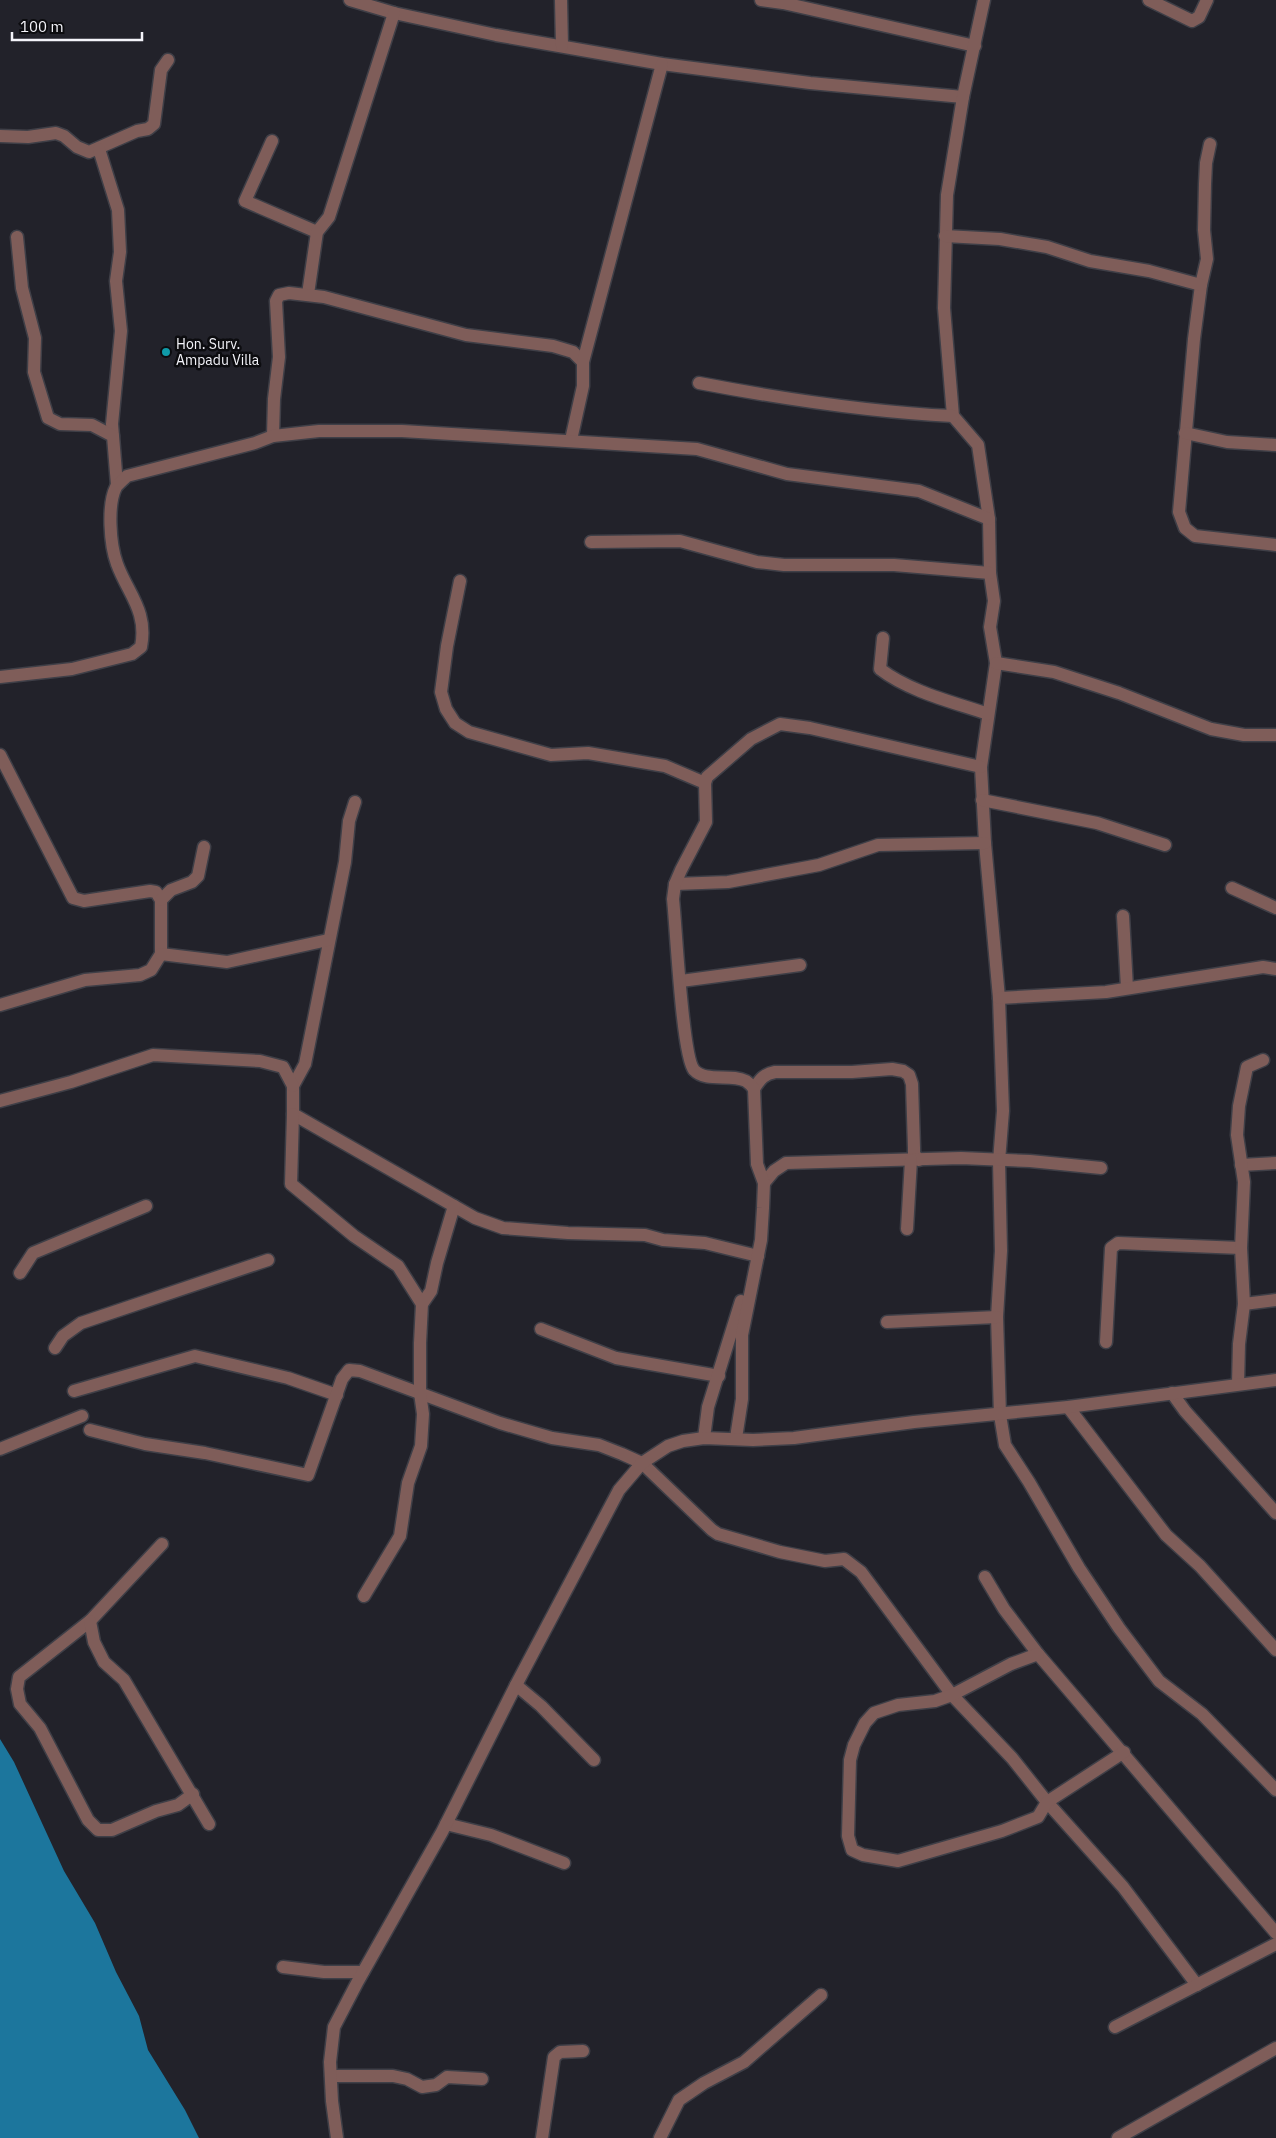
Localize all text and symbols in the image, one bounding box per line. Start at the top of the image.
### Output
scale bar [12,10,142,42]
text: 100 m [20,17,64,36]
place label: Hon. Surv. Ampadu Villa [176,335,260,369]
marker: Hon. Surv. Ampadu Villa [160,346,172,358]

